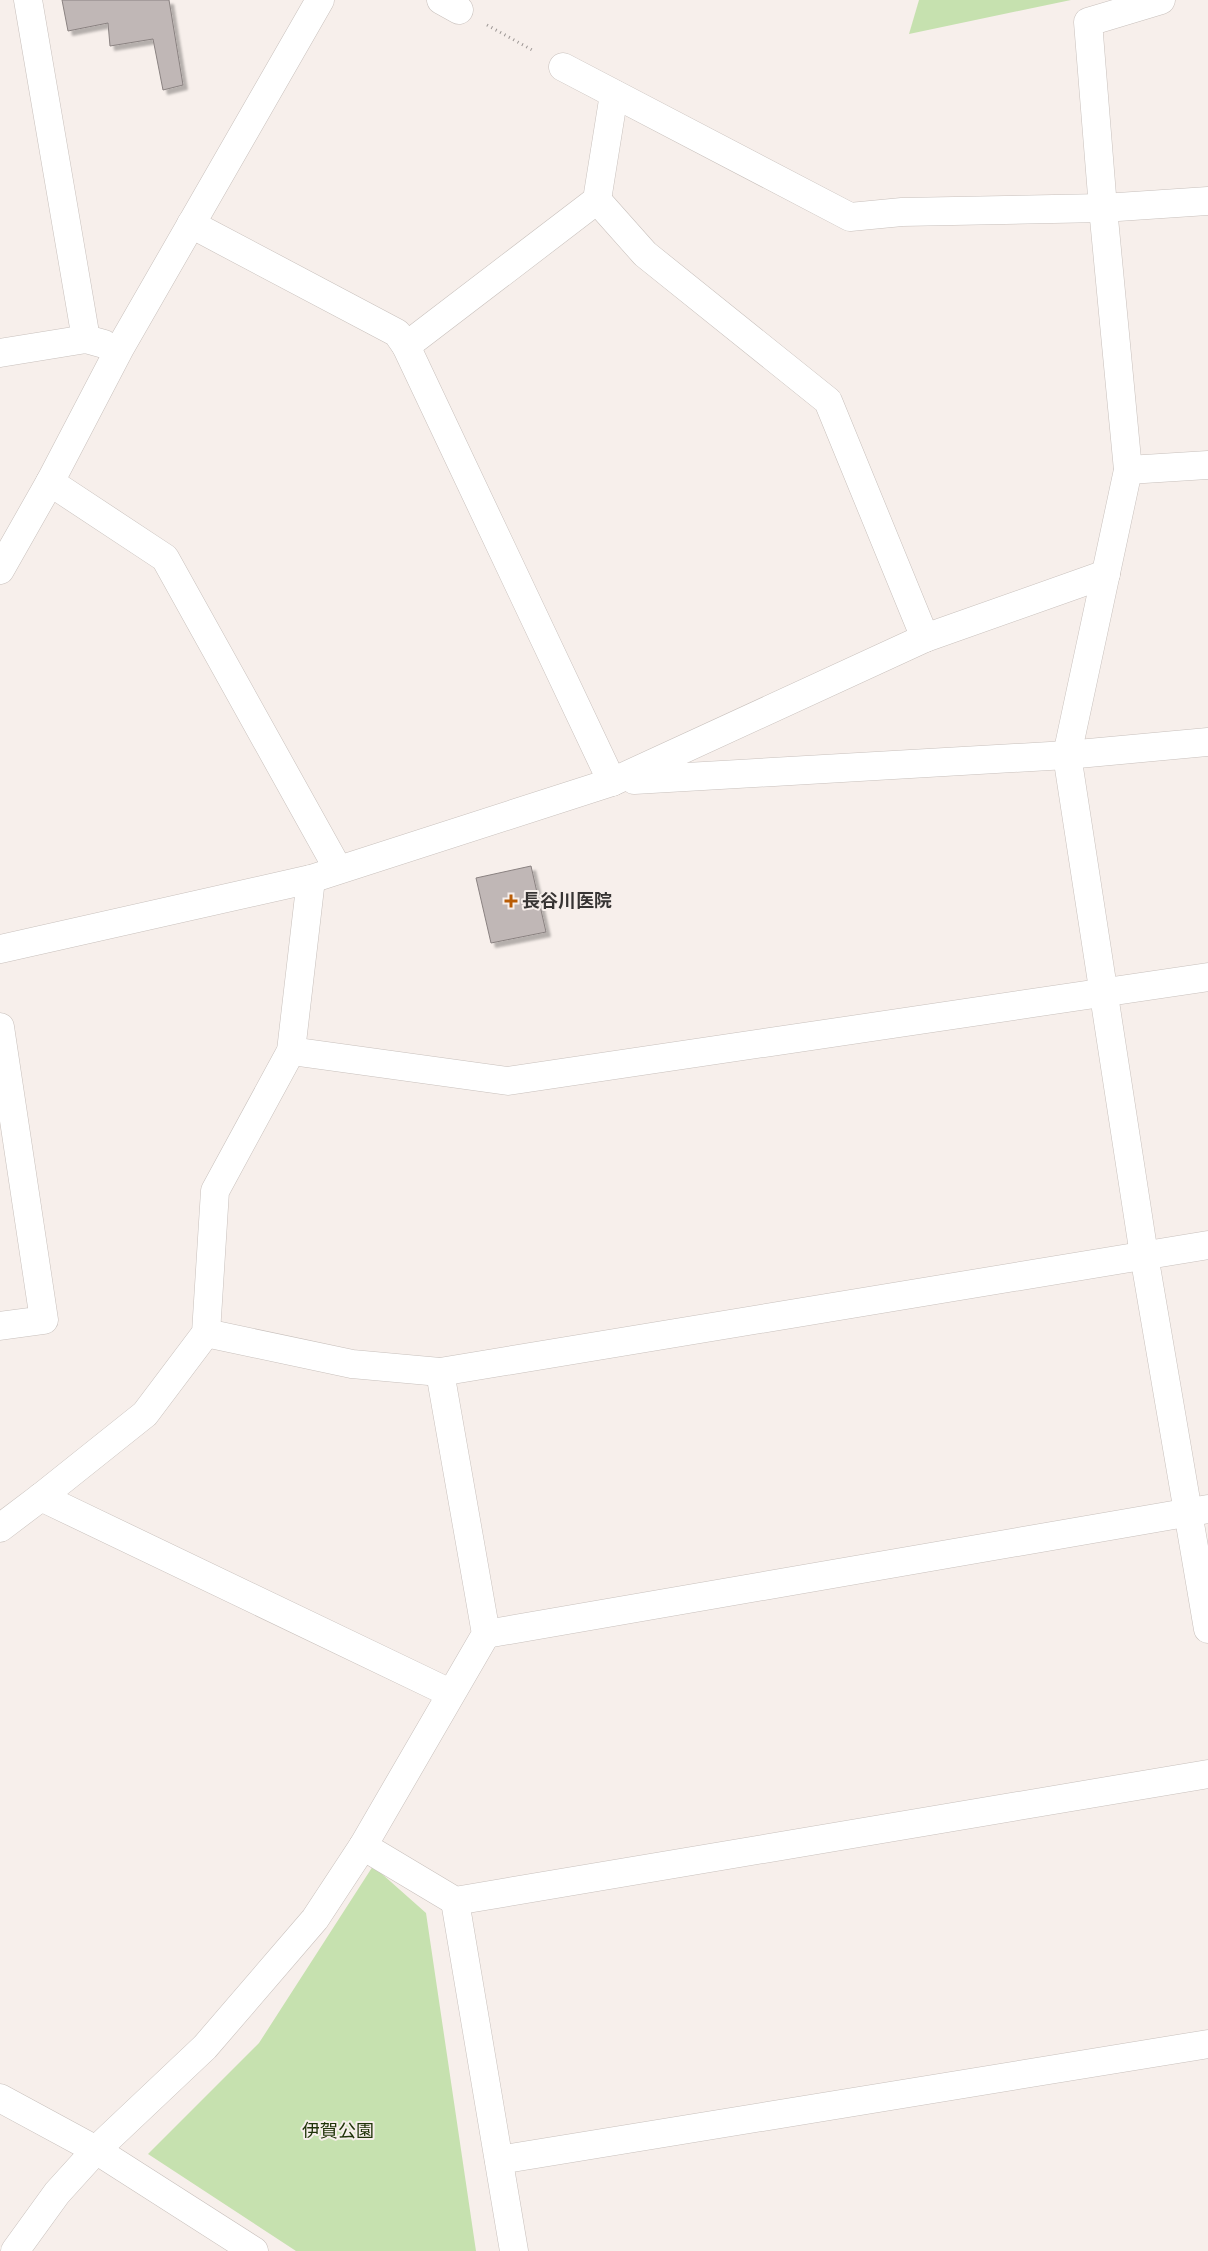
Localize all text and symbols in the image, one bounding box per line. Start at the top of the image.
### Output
place label: 長谷川医院 [522,890,612,911]
marker: 長谷川医院 [504,894,518,908]
park label: 伊賀公園 [302,2120,374,2141]

